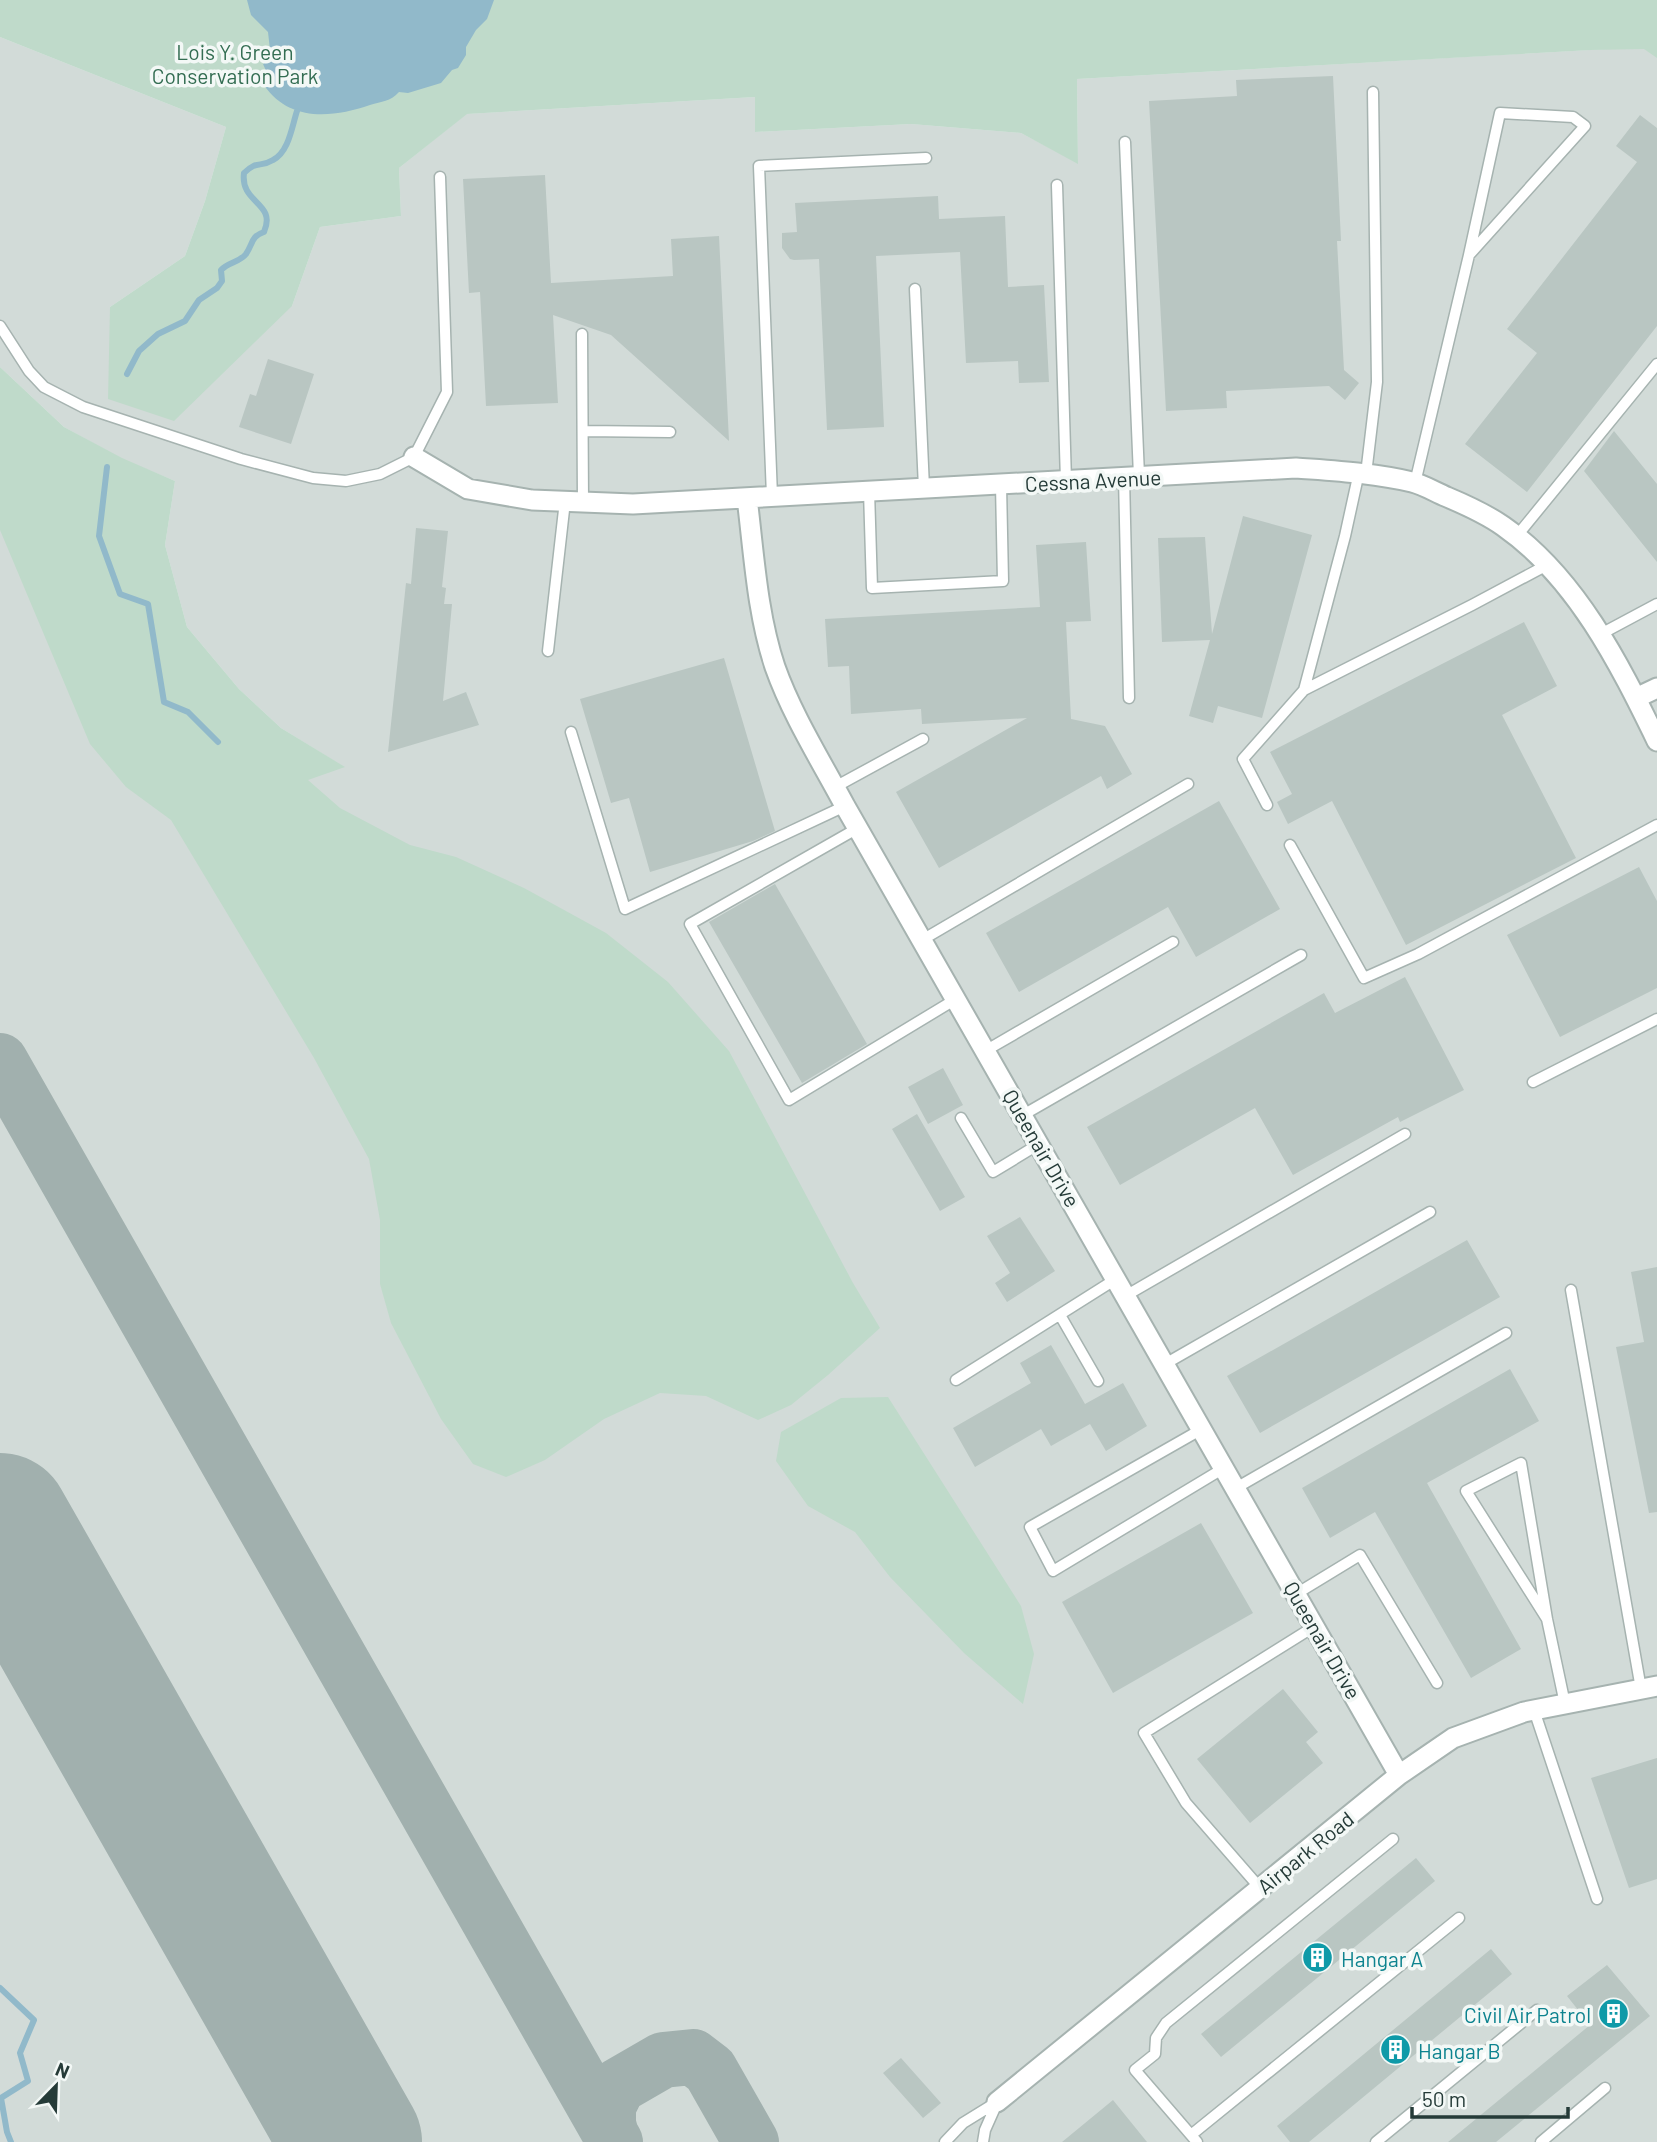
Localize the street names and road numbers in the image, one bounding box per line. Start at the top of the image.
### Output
street label: Cessna Avenue [1024,464,1162,496]
street label: Queenair Drive [998,1085,1086,1211]
street label: Queenair Drive [1279,1577,1367,1703]
street label: Airpark Road [1252,1806,1358,1898]

